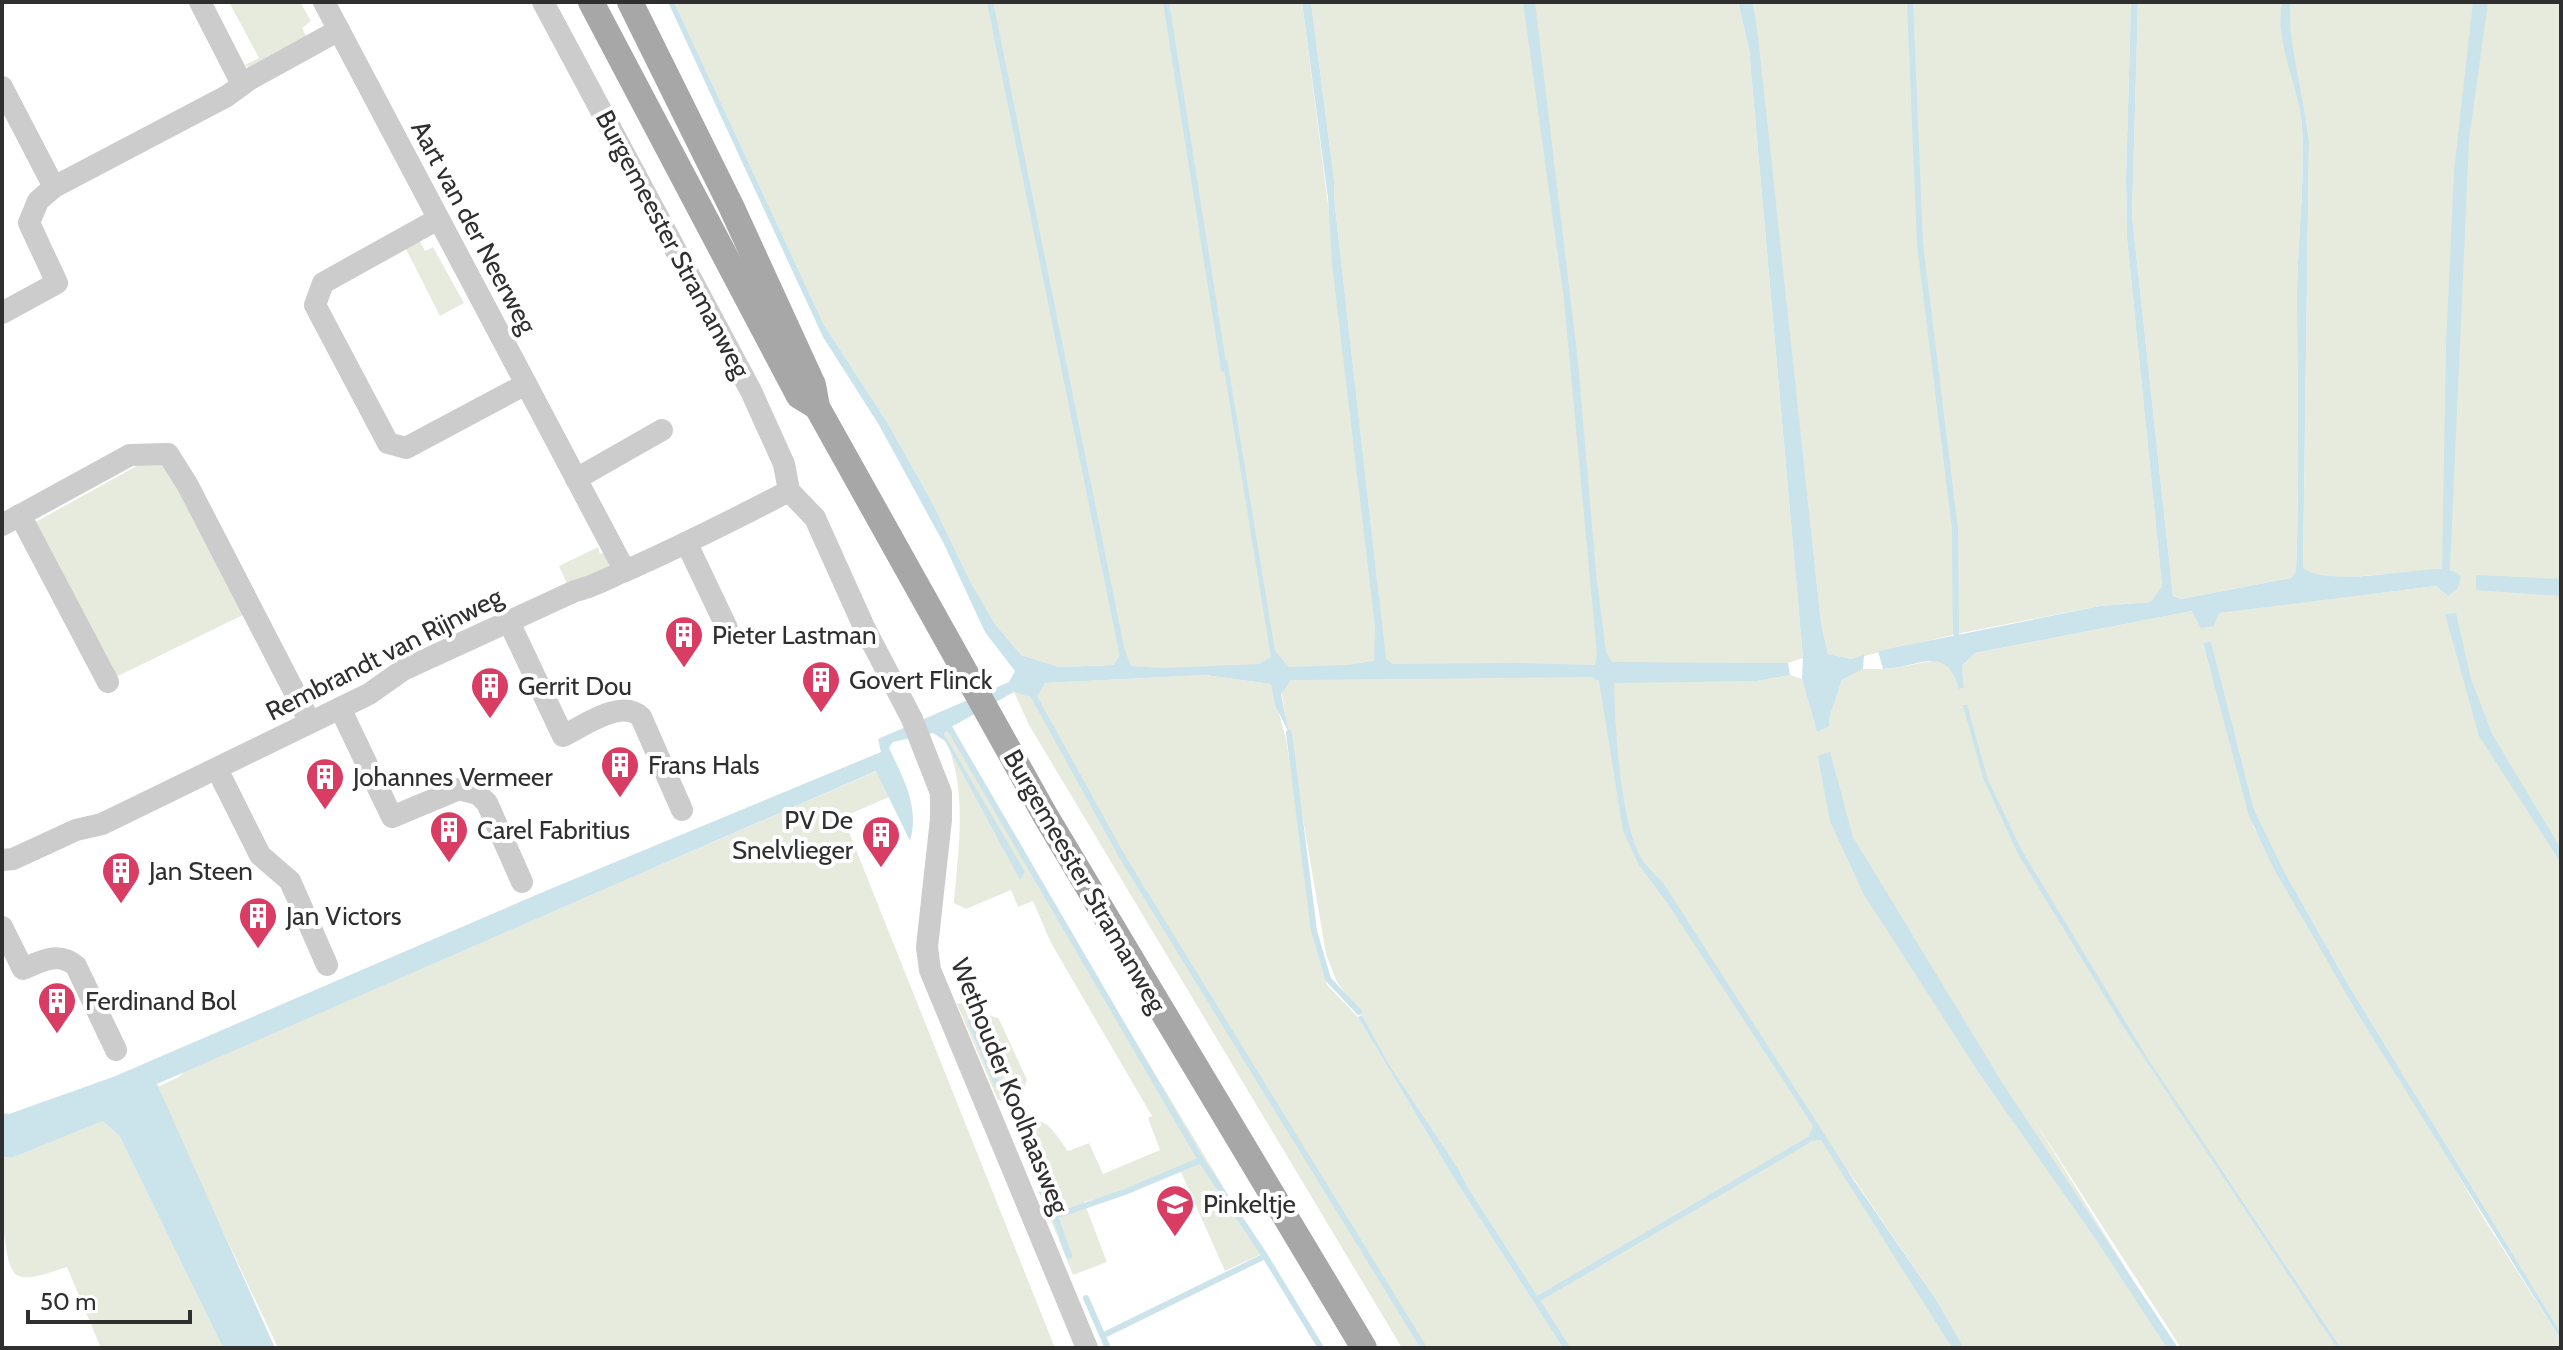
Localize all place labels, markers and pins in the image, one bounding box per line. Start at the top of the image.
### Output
building icon: Pieter Lastman [663,614,705,669]
place label: Pieter Lastman [712,619,876,651]
building icon: Govert Flinck [800,659,842,714]
place label: Govert Flinck [849,664,993,696]
building icon: Gerrit Dou [469,665,511,720]
place label: Gerrit Dou [518,670,632,702]
building icon: Frans Hals [599,744,641,799]
place label: Frans Hals [648,749,760,781]
building icon: Johannes Vermeer [304,756,346,811]
place label: Johannes Vermeer [352,761,553,793]
place label: PV De Snelvlieger [732,804,854,866]
building icon: Carel Fabritius [428,809,470,864]
place label: Carel Fabritius [477,814,630,846]
building icon: PV De Snelvlieger [860,814,902,869]
building icon: Jan Steen [100,850,142,905]
place label: Jan Steen [148,855,253,887]
building icon: Jan Victors [237,895,279,950]
place label: Jan Victors [285,900,402,932]
building icon: Ferdinand Bol [36,980,78,1035]
place label: Ferdinand Bol [85,985,236,1017]
school or university icon: Pinkeltje [1154,1183,1196,1238]
place label: Pinkeltje [1203,1188,1296,1220]

